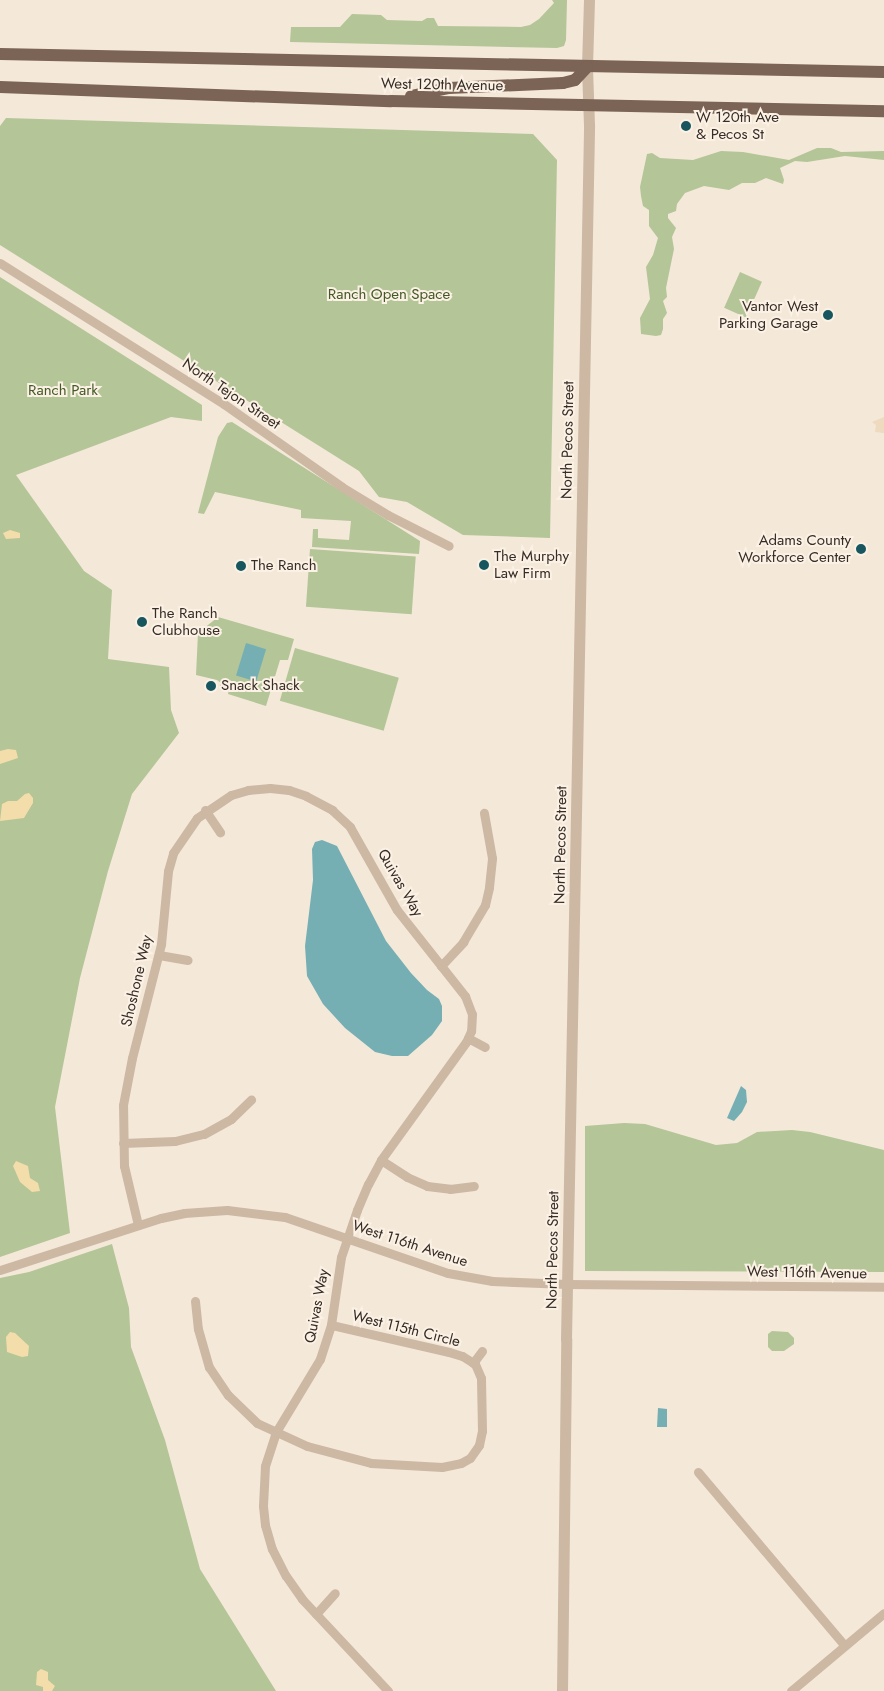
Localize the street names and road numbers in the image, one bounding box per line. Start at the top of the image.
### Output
street label: West 120th Avenue [381,75,503,95]
street label: North Tejon Street [179,355,283,433]
street label: North Pecos Street [558,381,578,499]
street label: North Pecos Street [551,786,571,904]
street label: Quivas Way [373,846,427,920]
street label: Shoshone Way [118,933,156,1029]
street label: North Pecos Street [543,1191,563,1309]
street label: West 116th Avenue [350,1217,470,1271]
street label: West 116th Avenue [747,1263,867,1283]
street label: Quivas Way [301,1267,333,1345]
street label: West 115th Circle [350,1307,462,1351]

